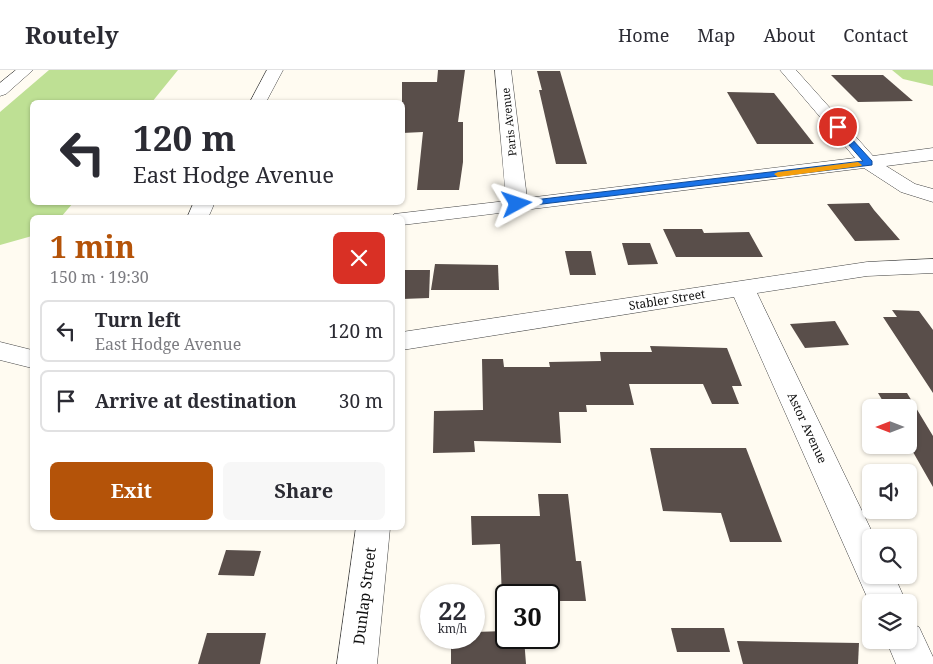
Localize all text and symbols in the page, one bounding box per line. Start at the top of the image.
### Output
text: Routely [25,18,119,51]
text: Home [618,23,669,47]
text: Map [697,23,735,47]
text: About [763,23,815,47]
text: Contact [843,23,908,47]
street label: Paris Avenue [497,87,520,157]
pin [817,106,859,148]
icon: arrive [824,113,852,141]
text: 120 m [133,114,236,161]
icon: left [50,120,115,185]
text: East Hodge Avenue [133,159,334,189]
position arrow [490,177,542,229]
text: 1 min [50,226,135,267]
button: close [333,232,385,284]
text: 150 m · 19:30 [50,266,149,288]
street label: Stabler Street [627,285,706,314]
text: Turn left [95,307,181,333]
icon: left [52,317,80,345]
text: 120 m [328,318,383,344]
text: East Hodge Avenue [95,333,241,355]
icon: arrive [52,387,80,415]
text: Arrive at destination [95,388,297,414]
text: 30 m [339,388,383,414]
street label: Astor Avenue [784,389,831,466]
north arrow [862,399,918,454]
map controls [862,399,917,649]
button: Exit [50,462,213,520]
button: Share [223,462,385,520]
button: sound [862,464,917,519]
button: search [862,529,917,584]
street label: Dunlap Street [348,546,380,646]
speed limit sign: 30 [495,584,560,649]
text: 22 [438,593,467,627]
button: layers [862,594,917,649]
text: km/h [438,620,467,637]

